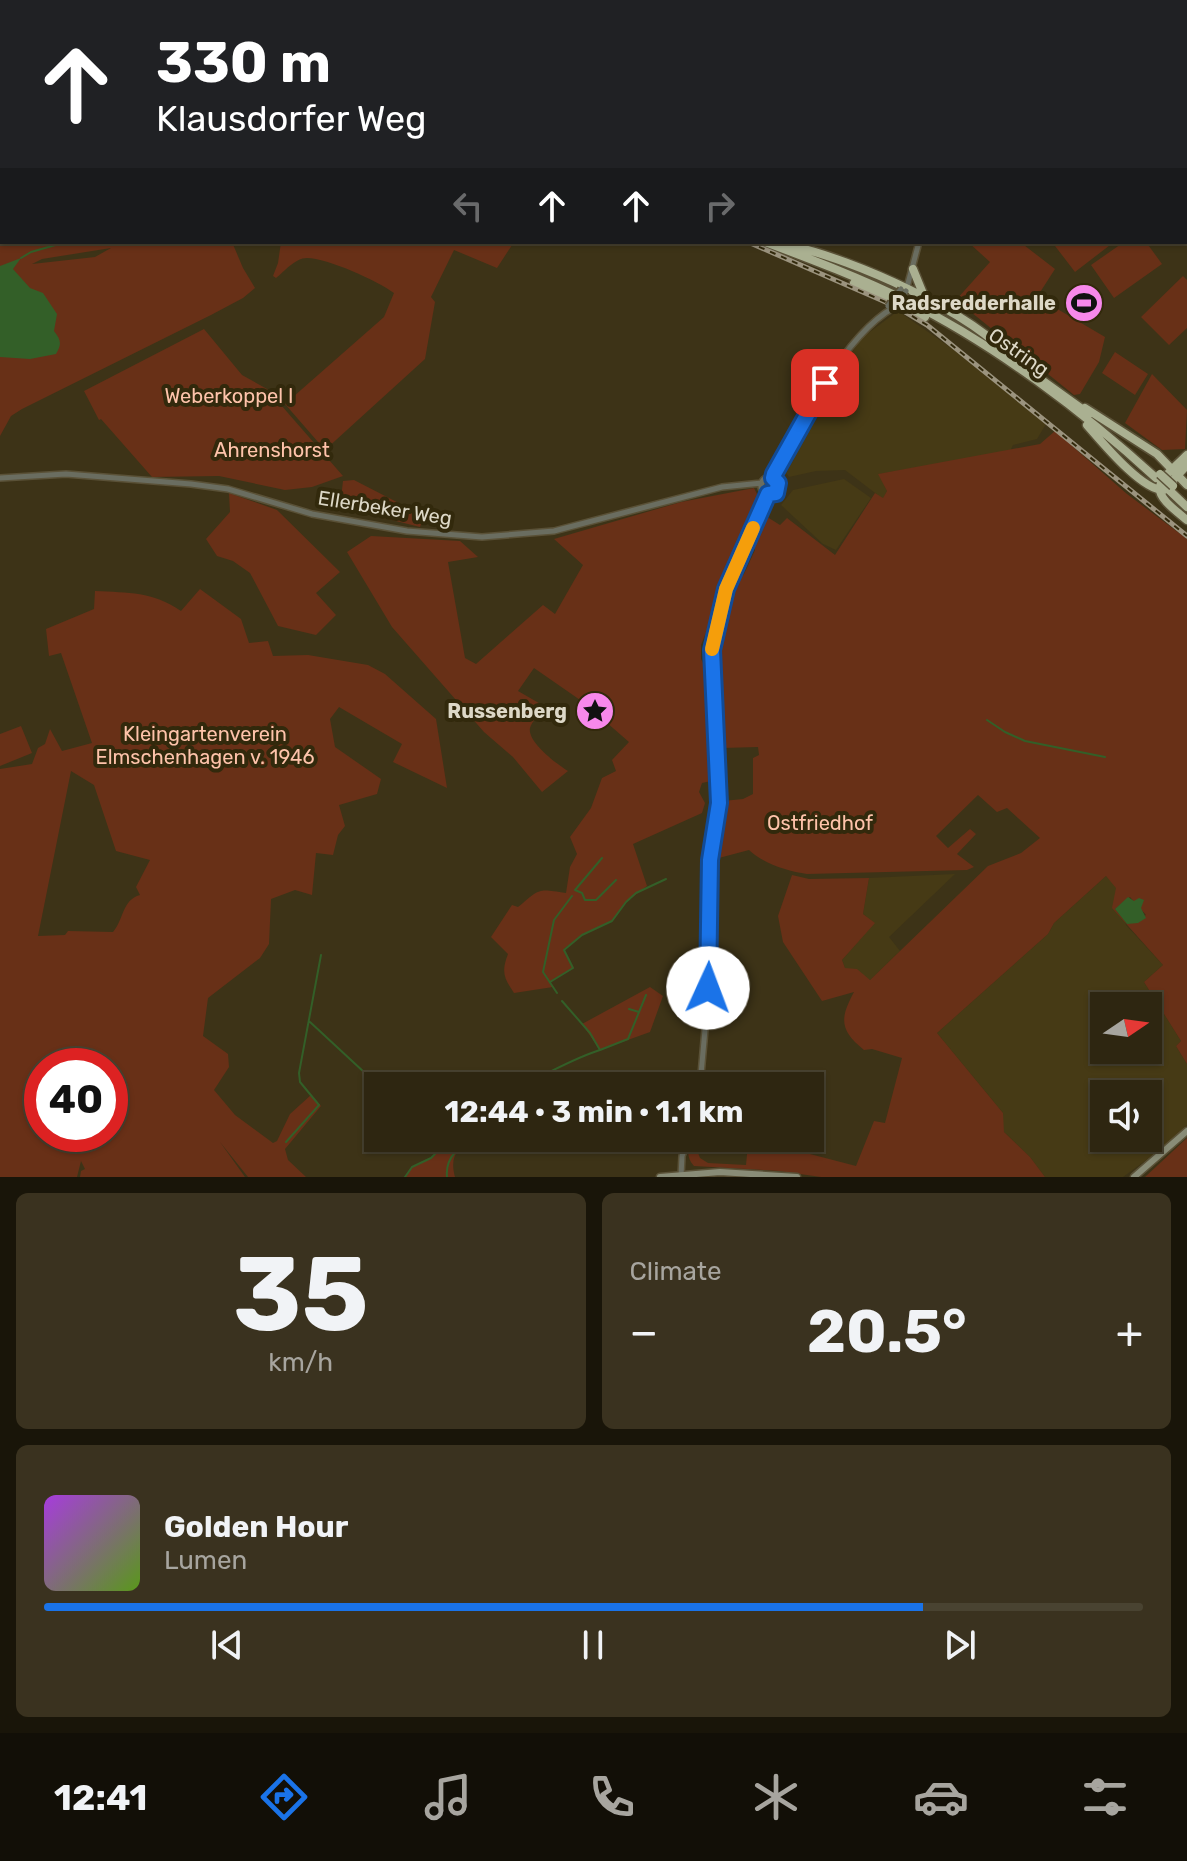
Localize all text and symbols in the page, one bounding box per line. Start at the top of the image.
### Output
text: 330 m [156,30,331,96]
icon: ahead [24,32,128,136]
text: Klausdorfer Weg [156,97,427,140]
icon: left [446,184,490,228]
icon: ahead [530,184,574,228]
icon: ahead [614,184,658,228]
icon: right [698,184,742,228]
sports icon: Radsredderhalle [1063,282,1105,324]
place label: Radsredderhalle [892,291,1056,315]
street label: Ostring [984,323,1054,381]
pin [791,349,859,417]
icon: arrive [803,361,847,405]
park label: Weberkoppel I [164,384,294,408]
park label: Ahrenshorst [214,438,330,462]
street label: Ellerbeker Weg [316,486,454,530]
place icon: Russenberg [574,690,616,732]
place label: Russenberg [447,699,567,723]
park label: Kleingartenverein Elmschenhagen v. 1946 [96,722,314,769]
park label: Ostfriedhof [767,811,873,835]
position arrow [666,946,750,1030]
north arrow [1090,992,1162,1064]
map controls [1090,992,1162,1152]
speed limit sign: 40 [24,1048,128,1152]
button: sound [1090,1080,1162,1152]
text: 12:44 · 3 min · 1.1 km [445,1094,743,1130]
text: 35 [233,1233,369,1356]
text: Climate [630,1256,722,1287]
text: 20.5° [807,1296,967,1367]
text: − [630,1306,658,1358]
text: + [1116,1306,1143,1358]
text: km/h [268,1347,333,1378]
text: Golden Hour [164,1509,348,1545]
text: Lumen [164,1545,247,1576]
icon: previous [205,1623,249,1667]
icon: pause [571,1623,615,1667]
icon: next [938,1623,982,1667]
icon: directions [256,1769,312,1825]
icon: music [420,1769,476,1825]
icon: phone [584,1769,640,1825]
icon: climate [748,1769,804,1825]
icon: car [913,1769,969,1825]
icon: filters [1077,1769,1133,1825]
text: 12:41 [54,1776,148,1819]

